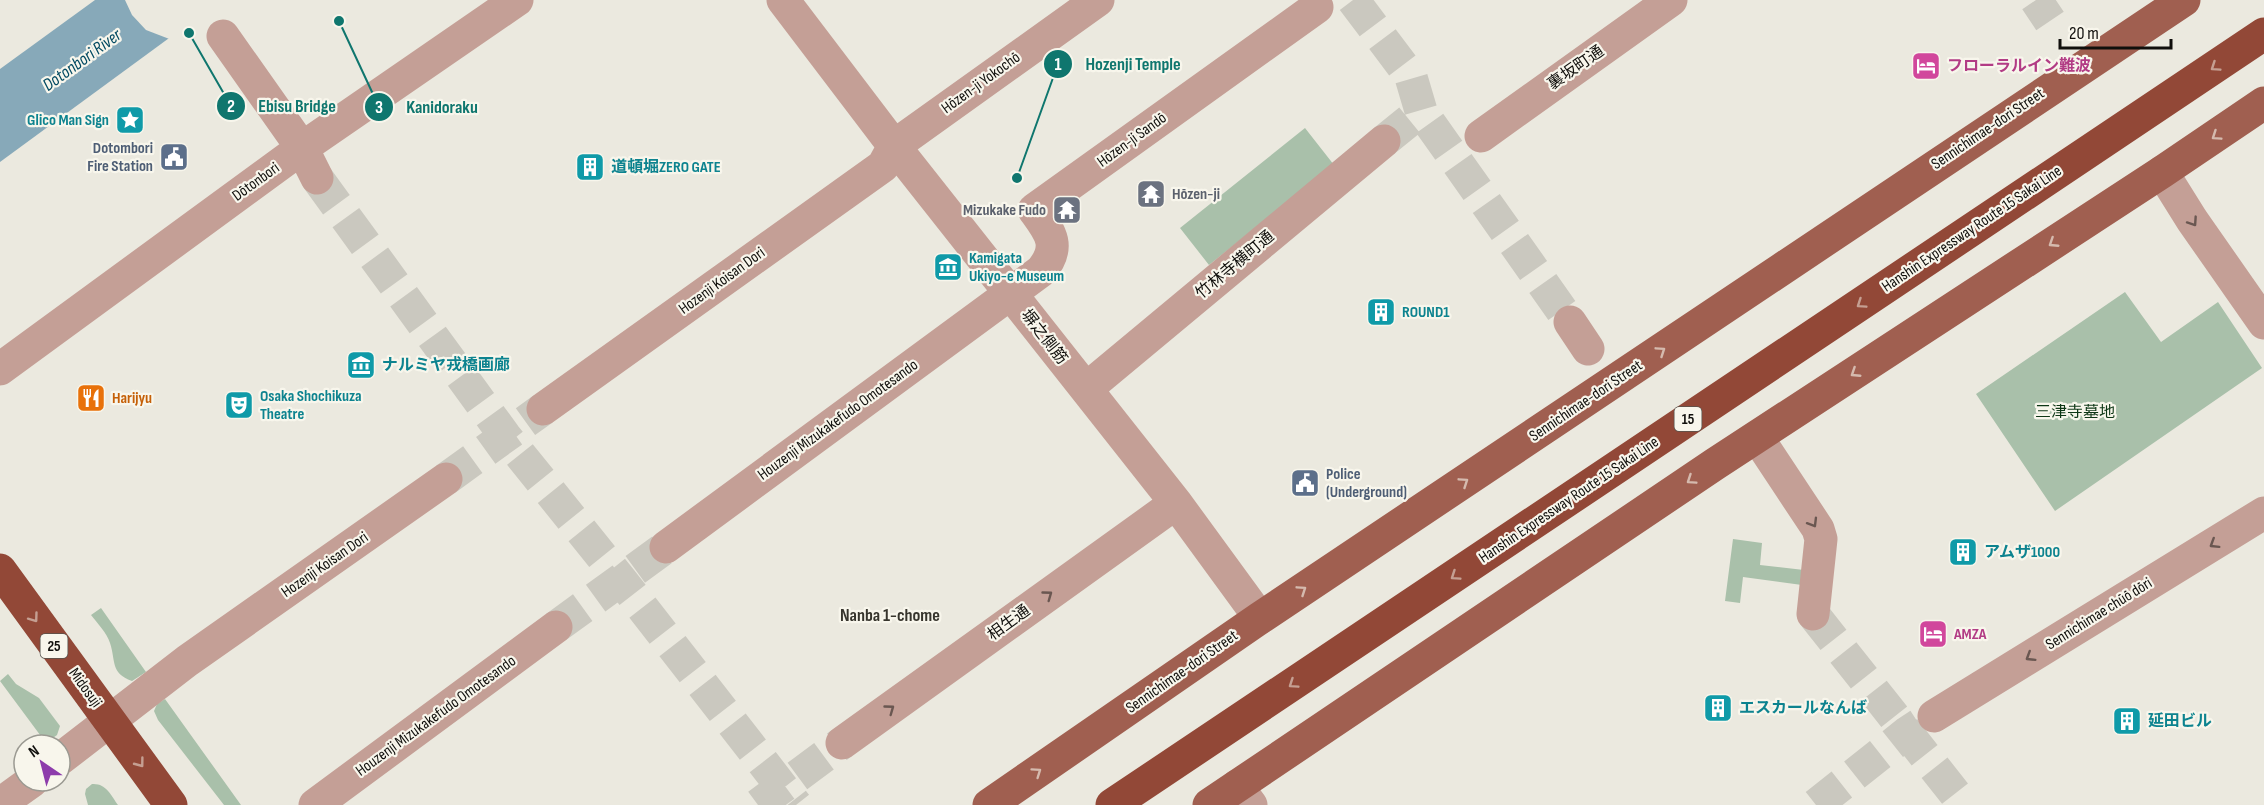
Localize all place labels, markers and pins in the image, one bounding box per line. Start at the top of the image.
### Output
callout: Hozenji Temple [1043,46,1192,82]
hotel icon: フローラルイン難波 [1910,50,1942,82]
place label: フローラルイン難波 [1947,57,2091,76]
callout: Ebisu Bridge [216,88,348,124]
callout: Kanidoraku [364,89,489,125]
place icon: Glico Man Sign [114,104,146,136]
place label: Glico Man Sign [27,111,109,130]
place label: Dotombori Fire Station [87,139,153,176]
public building icon: Dotombori Fire Station [158,141,190,173]
building icon: 道頓堀ZERO GATE [574,151,606,183]
place label: 道頓堀ZERO GATE [611,158,721,177]
temple icon: Hōzen-ji [1135,178,1167,210]
place label: Hōzen-ji [1172,185,1220,204]
temple icon: Mizukake Fudo [1051,194,1083,226]
place label: Mizukake Fudo [963,201,1046,220]
place label: Kamigata Ukiyo-e Museum [969,249,1064,286]
museum icon: Kamigata Ukiyo-e Museum [932,251,964,283]
building icon: ROUND1 [1365,296,1397,328]
place label: ROUND1 [1402,303,1450,322]
museum icon: ナルミヤ戎橋画廊 [345,349,377,381]
place label: ナルミヤ戎橋画廊 [382,355,510,375]
restaurant icon: Harijyu [75,382,107,414]
place label: Osaka Shochikuza Theatre [260,387,362,424]
place label: Harijyu [112,389,152,408]
theatre icon: Osaka Shochikuza Theatre [223,389,255,421]
place label: Police (Underground) [1326,465,1407,502]
public building icon: Police (Underground) [1289,467,1321,499]
building icon: アムザ1000 [1947,536,1979,568]
place label: アムザ1000 [1984,543,2060,562]
hotel icon: AMZA [1917,618,1949,650]
place label: AMZA [1953,625,1987,644]
building icon: エスカールなんば [1702,692,1734,724]
place label: エスカールなんば [1739,699,1867,718]
building icon: 延田ビル [2111,705,2143,737]
place label: 延田ビル [2148,712,2212,731]

